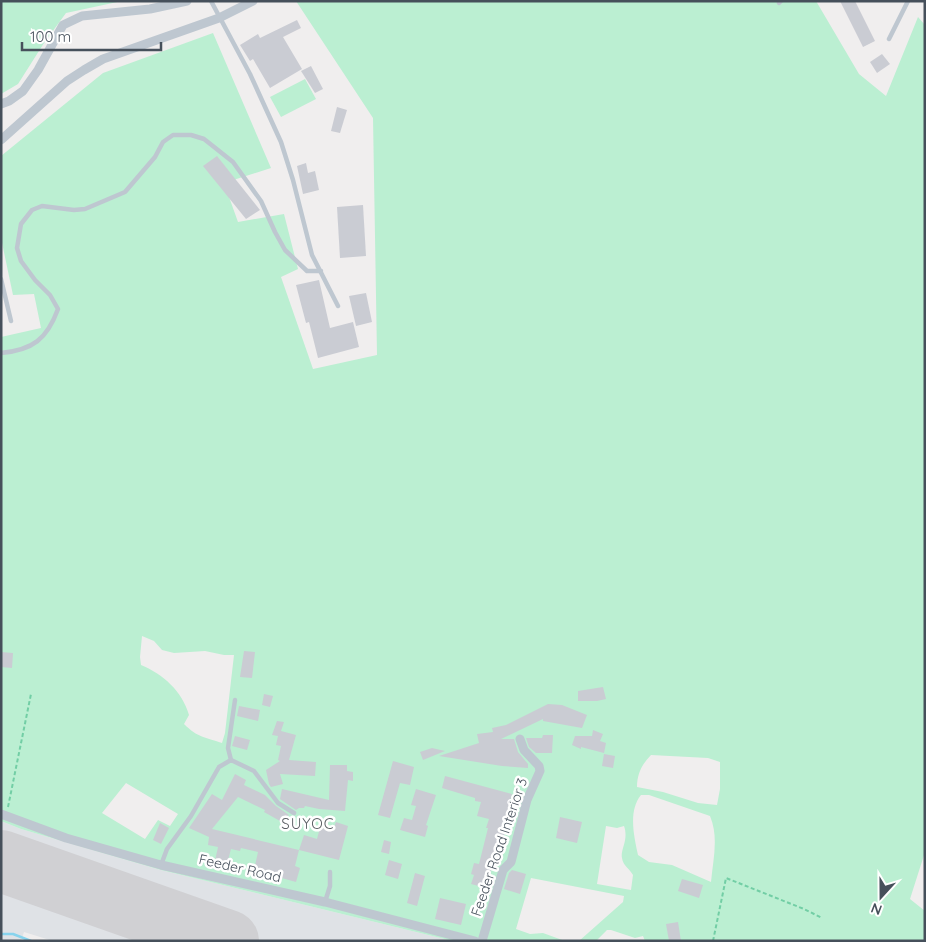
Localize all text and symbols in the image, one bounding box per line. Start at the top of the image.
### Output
scale bar [22,20,161,52]
text: 100 m [30,27,71,46]
street label: Feeder Road Interior 3 [467,775,531,919]
district label: SUYOC [281,814,335,833]
street label: Feeder Road [197,850,283,886]
north arrow [856,872,906,922]
text: N [868,899,884,919]

